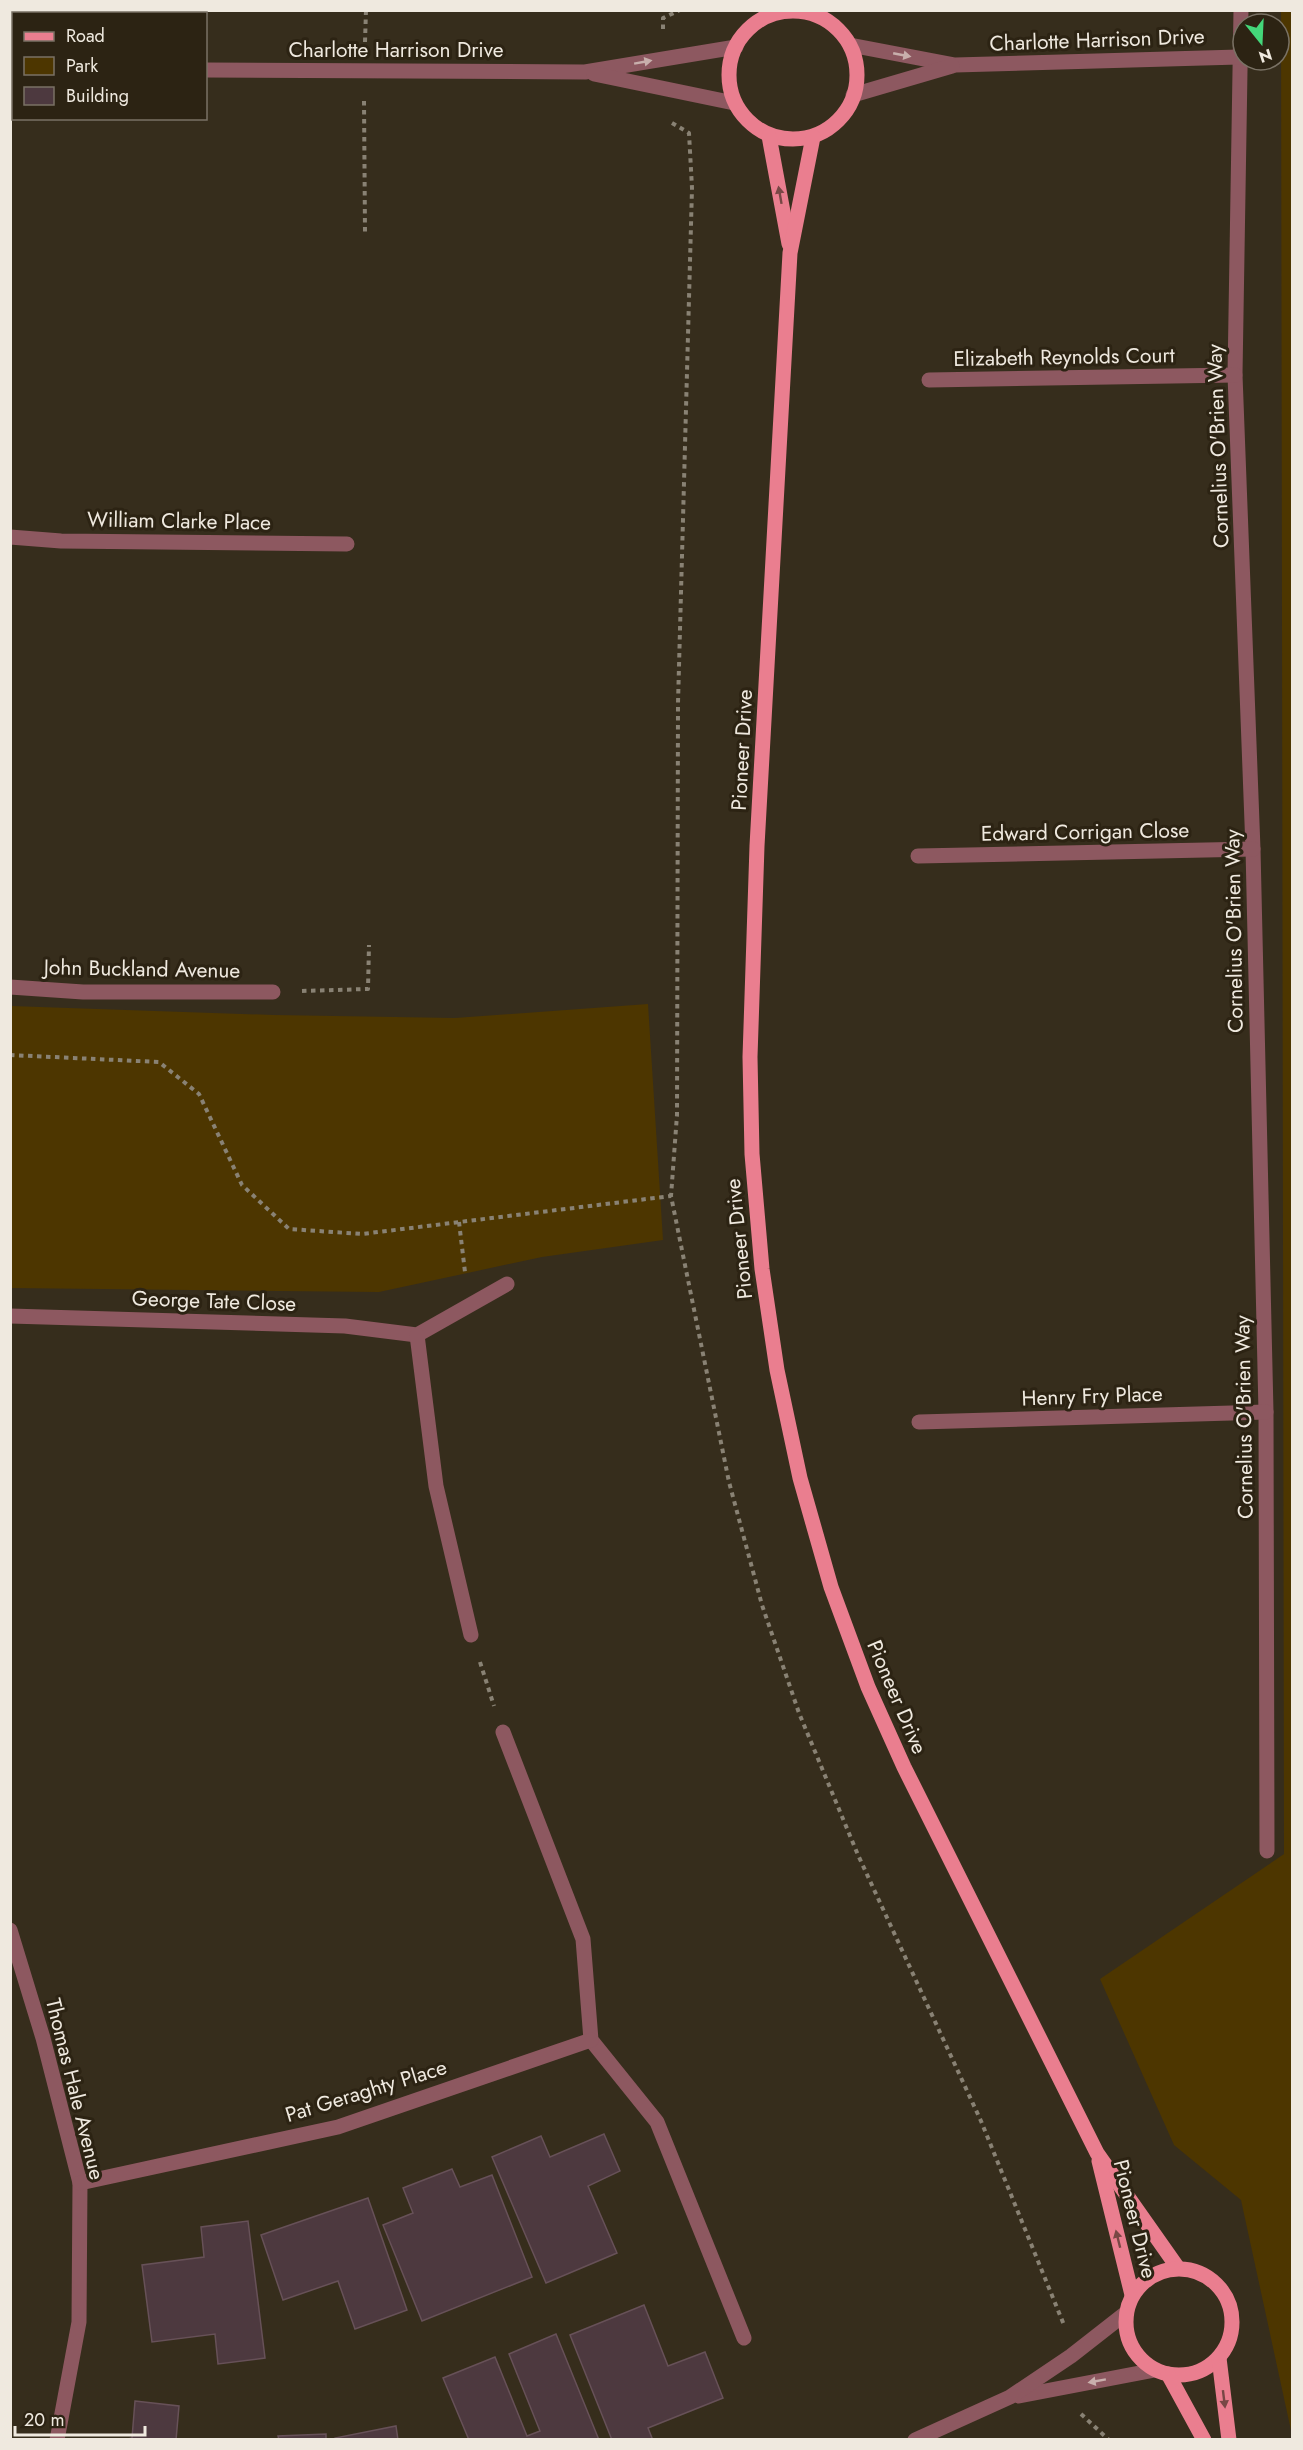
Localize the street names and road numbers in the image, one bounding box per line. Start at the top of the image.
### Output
street label: Charlotte Harrison Drive [989,21,1205,59]
street label: Charlotte Harrison Drive [288,35,504,65]
street label: Elizabeth Reynolds Court [953,340,1175,374]
street label: Cornelius O'Brien Way [1199,343,1237,548]
street label: William Clarke Place [87,504,271,538]
street label: Pioneer Drive [724,688,760,811]
street label: Edward Corrigan Close [981,815,1190,849]
street label: Cornelius O'Brien Way [1217,828,1251,1033]
street label: John Buckland Avenue [40,952,241,986]
street label: Pioneer Drive [718,1177,760,1301]
street label: George Tate Close [131,1283,297,1319]
street label: Cornelius O'Brien Way [1227,1314,1261,1519]
street label: Henry Fry Place [1021,1379,1163,1413]
street label: Pioneer Drive [859,1635,935,1759]
street label: Thomas Hale Avenue [38,1995,112,2183]
street label: Pat Geraghty Place [281,2052,451,2130]
street label: Pioneer Drive [1106,2157,1164,2282]

